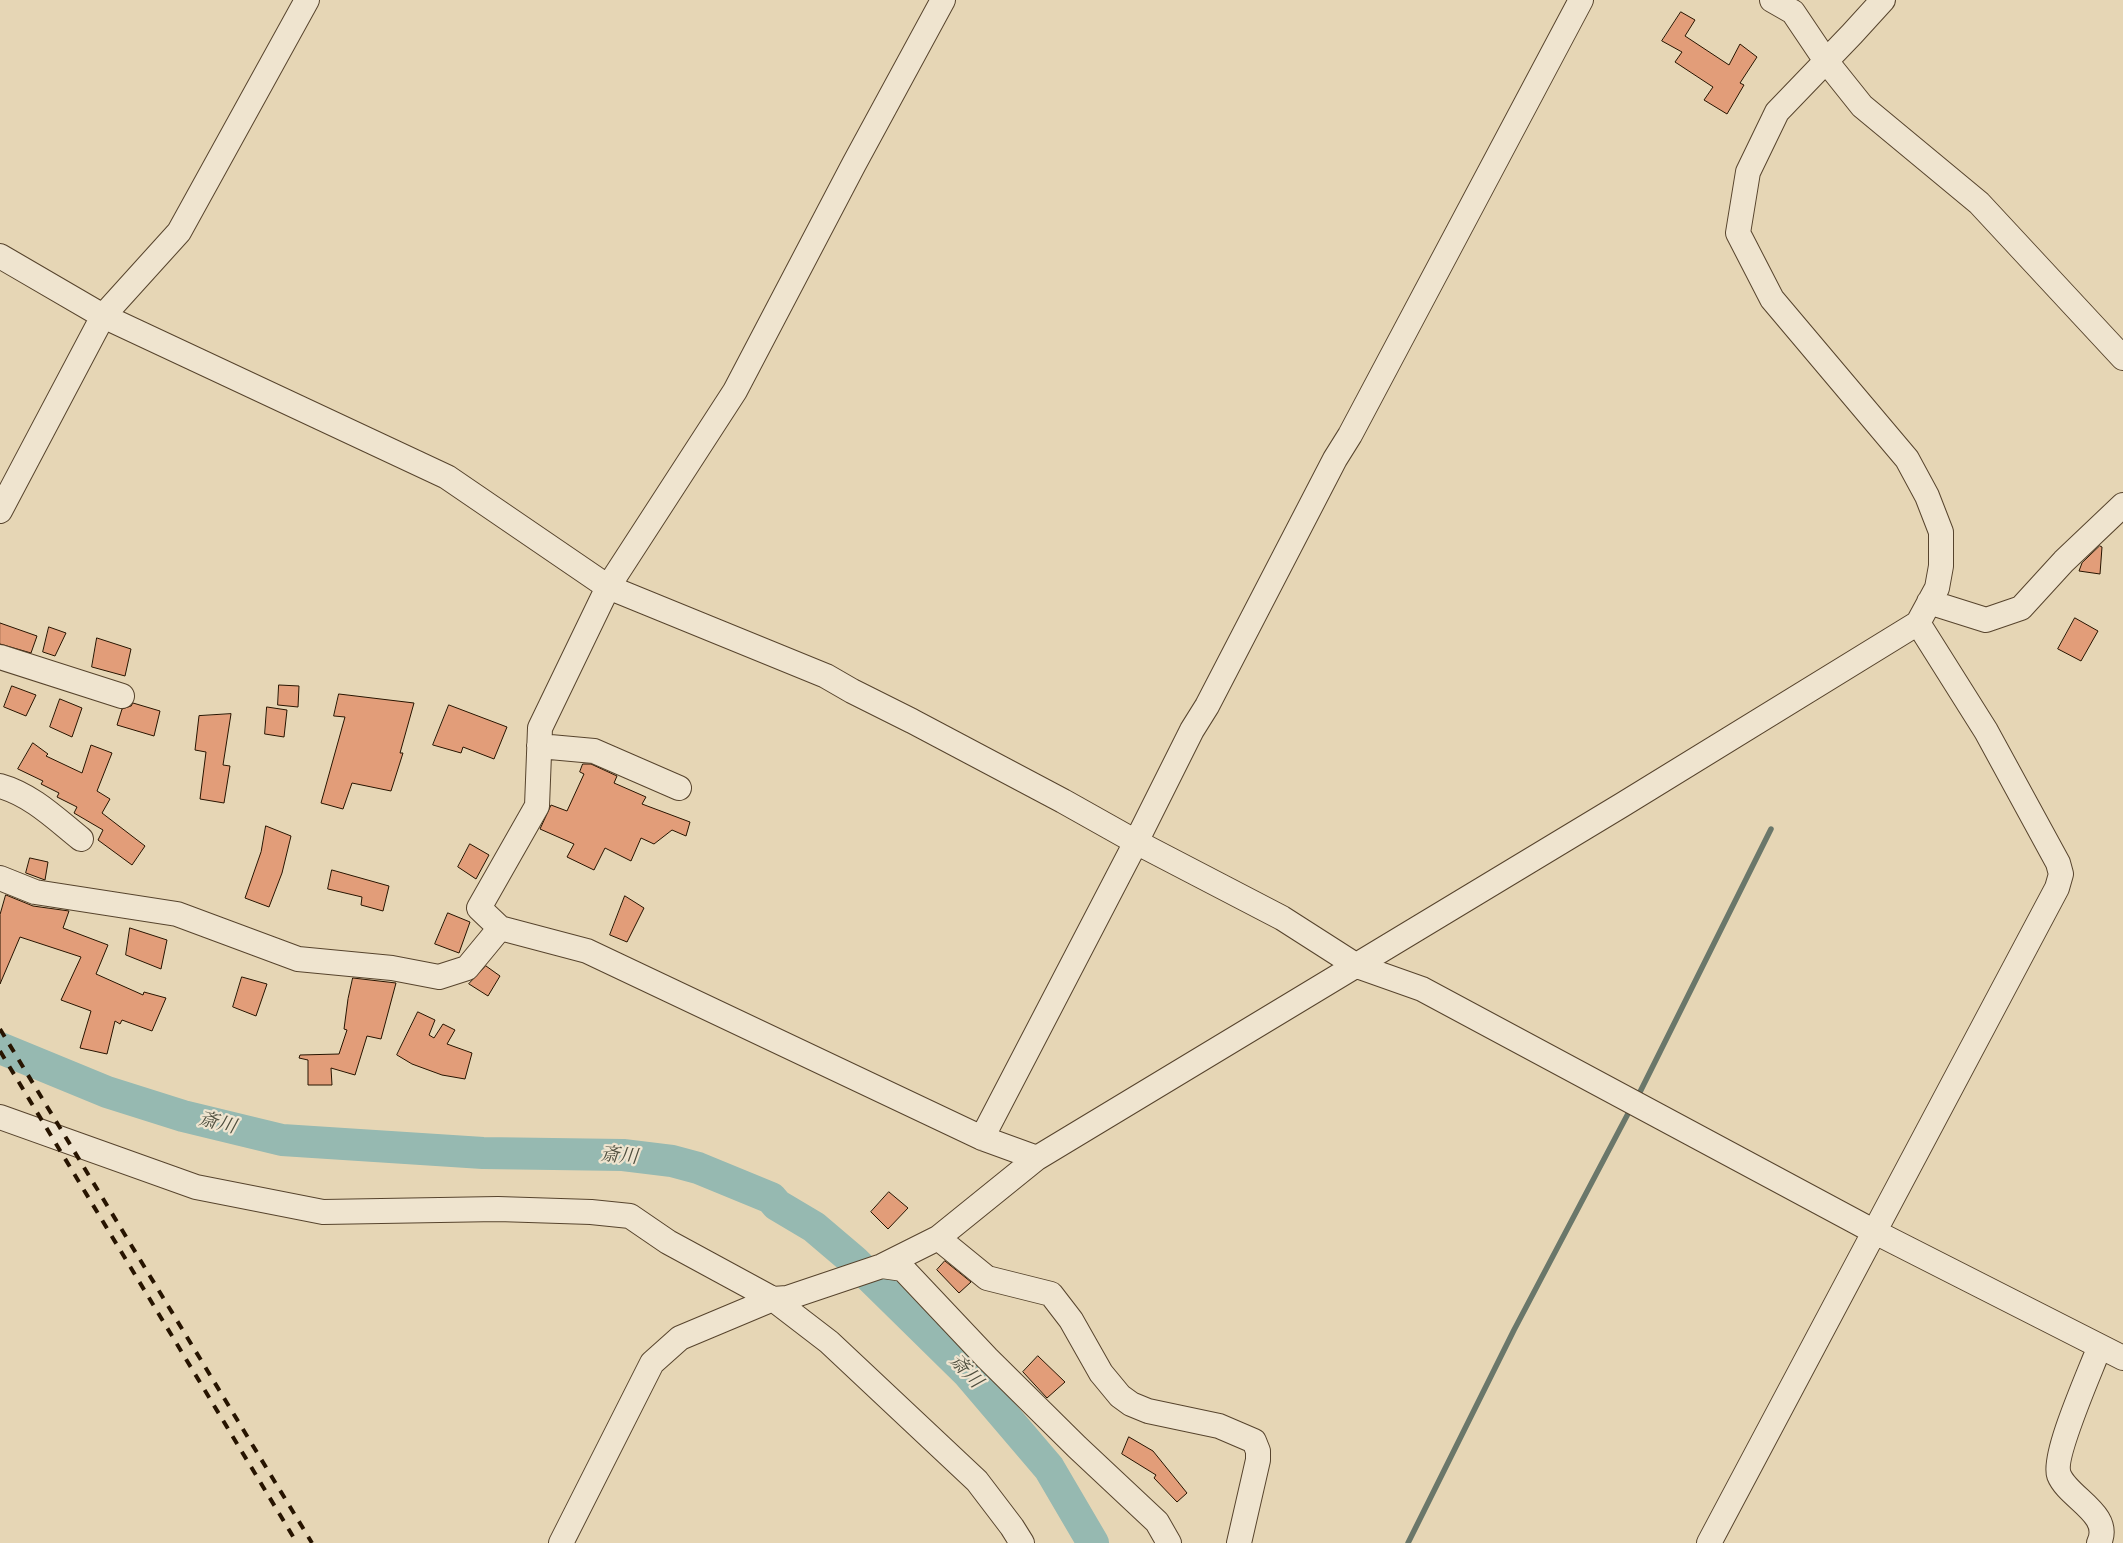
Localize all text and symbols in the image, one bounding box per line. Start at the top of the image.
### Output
water label: 斎川 [196,1108,238,1140]
water label: 斎川 [599,1144,639,1170]
water label: 斎川 [944,1350,986,1394]

